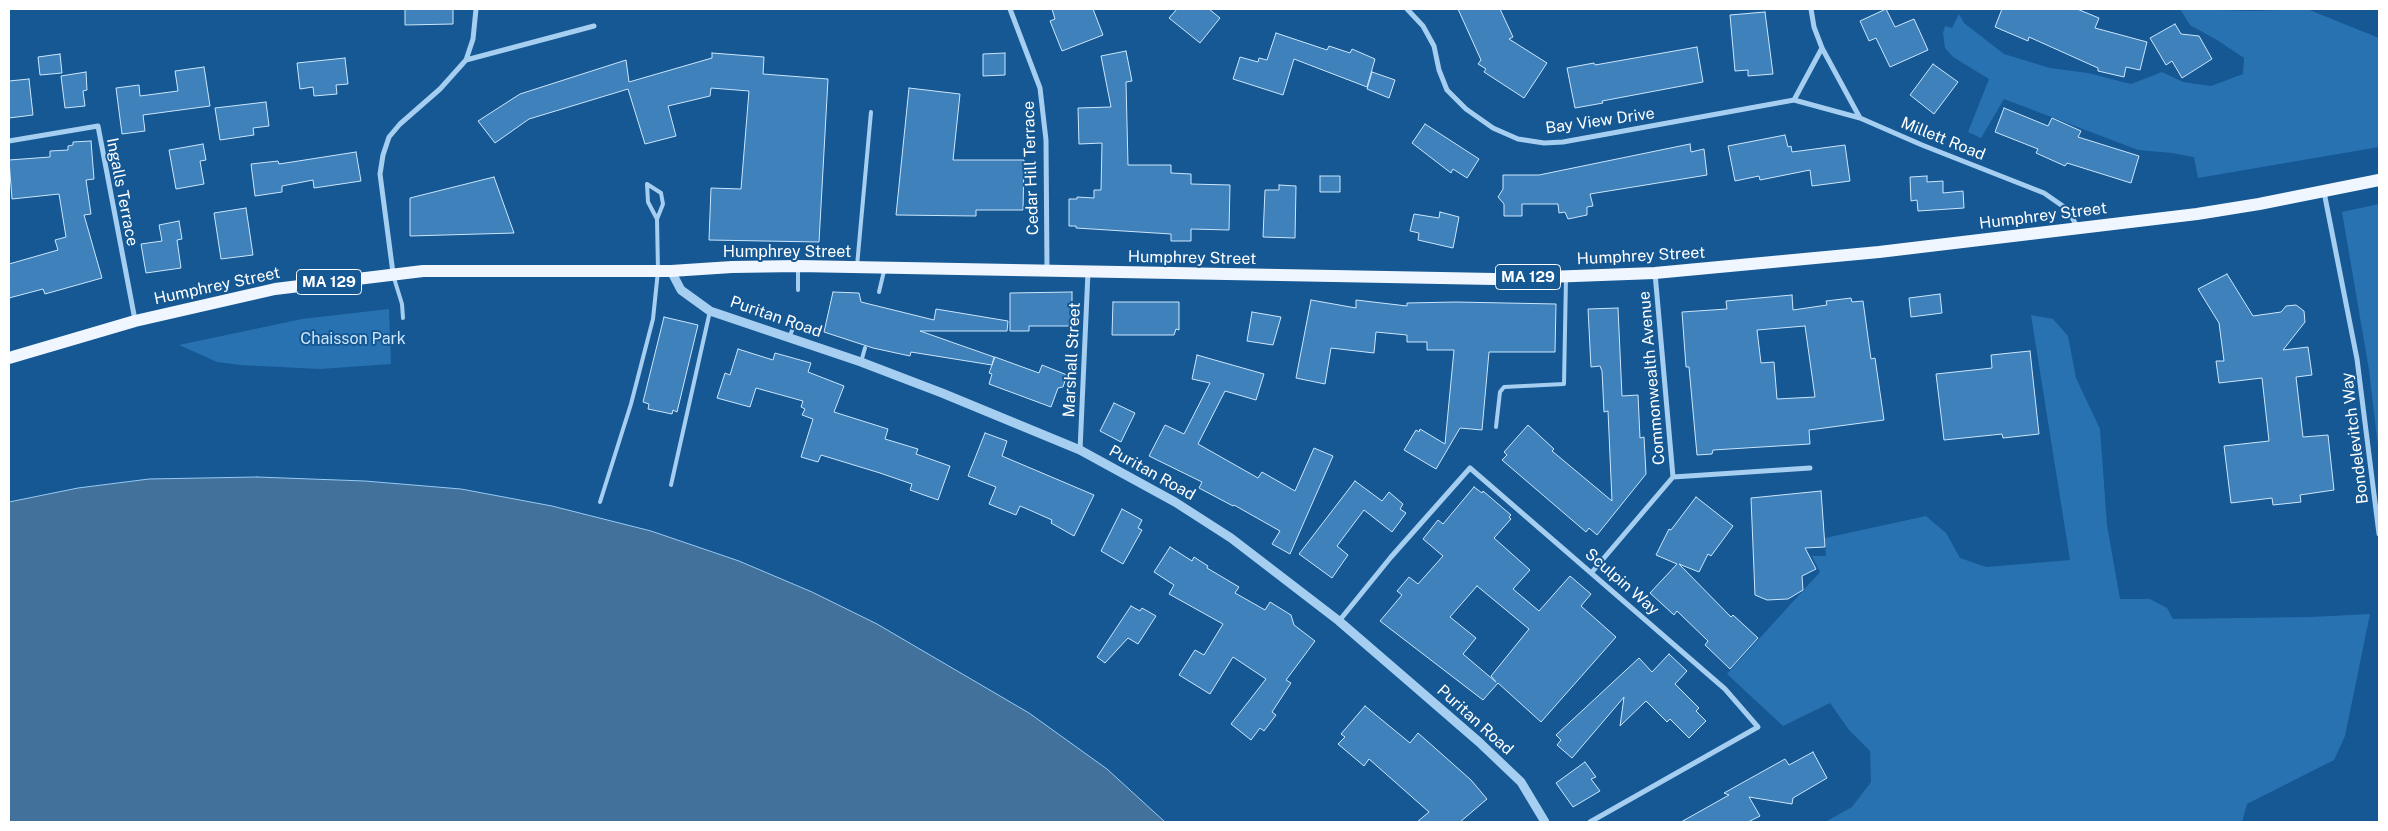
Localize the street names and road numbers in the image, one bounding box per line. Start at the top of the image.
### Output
street label: Cedar Hill Terrace [1019,100,1043,236]
street label: Bay View Drive [1544,104,1656,138]
street label: Millett Road [1898,113,1988,165]
street label: Ingalls Terrace [102,136,142,248]
street label: Humphrey Street [1978,199,2108,233]
street label: Humphrey Street [723,242,851,262]
street label: Humphrey Street [1576,243,1706,269]
street label: Humphrey Street [1128,247,1256,269]
street label: Humphrey Street [152,263,282,309]
road number: MA 129 [1496,264,1560,290]
road number: MA 129 [296,270,362,294]
street label: Commonwealth Avenue [1635,290,1669,466]
street label: Puritan Road [728,292,824,342]
street label: Marshall Street [1059,302,1085,418]
street label: Bondelevitch Way [2337,371,2373,505]
street label: Puritan Road [1105,441,1199,505]
street label: Sculpin Way [1581,545,1663,619]
street label: Puritan Road [1433,681,1517,759]

